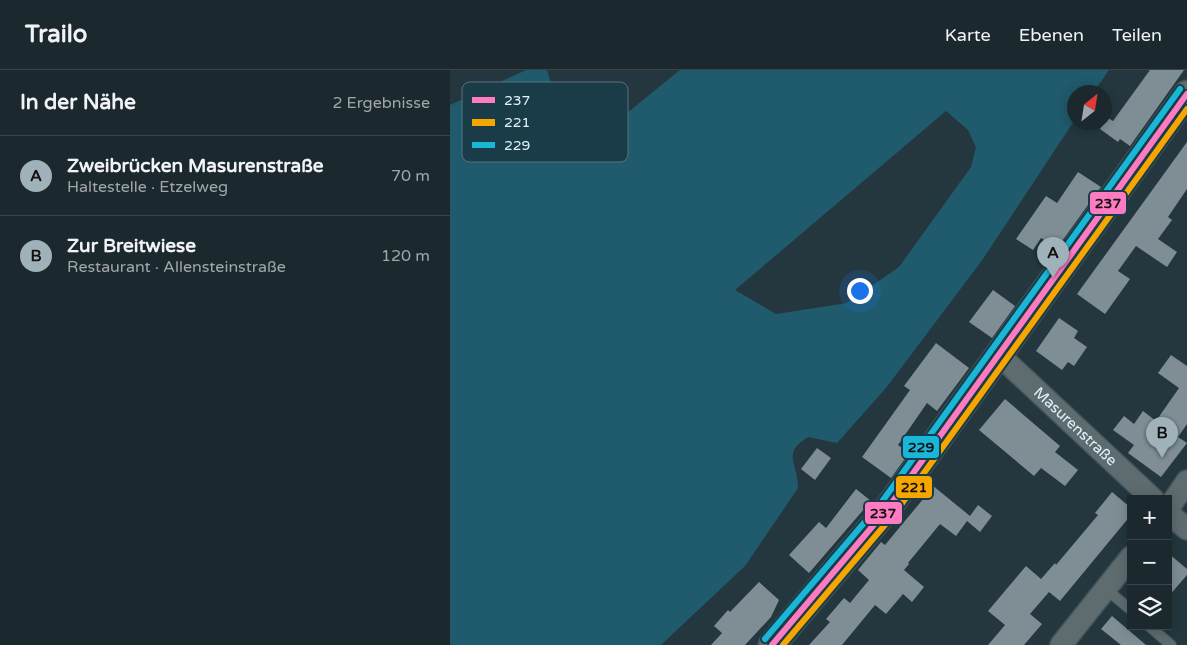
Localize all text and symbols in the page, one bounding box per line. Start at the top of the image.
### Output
text: Trailo [25,20,87,49]
text: Karte [945,24,991,46]
text: Ebenen [1019,24,1084,46]
text: Teilen [1112,24,1162,46]
legend [462,82,628,162]
north arrow [1067,85,1112,130]
text: In der Nähe [20,90,136,115]
text: 237 [504,92,530,109]
text: 2 Ergebnisse [332,93,430,113]
text: 221 [504,114,530,131]
text: 229 [504,137,530,154]
text: Zweibrücken Masurenstraße [67,155,324,177]
text: A [30,166,42,186]
text: 70 m [391,166,430,186]
text: Haltestelle · Etzelweg [67,177,228,197]
line badge: 237 [1089,191,1127,215]
text: 237 [1095,195,1121,212]
text: Zur Breitwiese [67,235,196,257]
pin: A [1037,237,1069,278]
text: B [30,246,42,266]
text: 120 m [381,246,430,266]
text: Restaurant · Allensteinstraße [67,257,286,277]
your location [847,278,873,304]
street label: Masurenstraße [1030,383,1121,470]
pin: B [1146,417,1178,458]
line badge: 229 [902,435,940,459]
text: 229 [908,439,934,456]
line badge: 221 [895,475,933,499]
text: 221 [901,479,927,496]
map controls [1127,495,1172,630]
button: + [1127,495,1172,540]
line badge: 237 [864,501,903,525]
text: 237 [870,505,896,522]
button: − [1127,540,1172,585]
button: layers [1127,585,1172,630]

